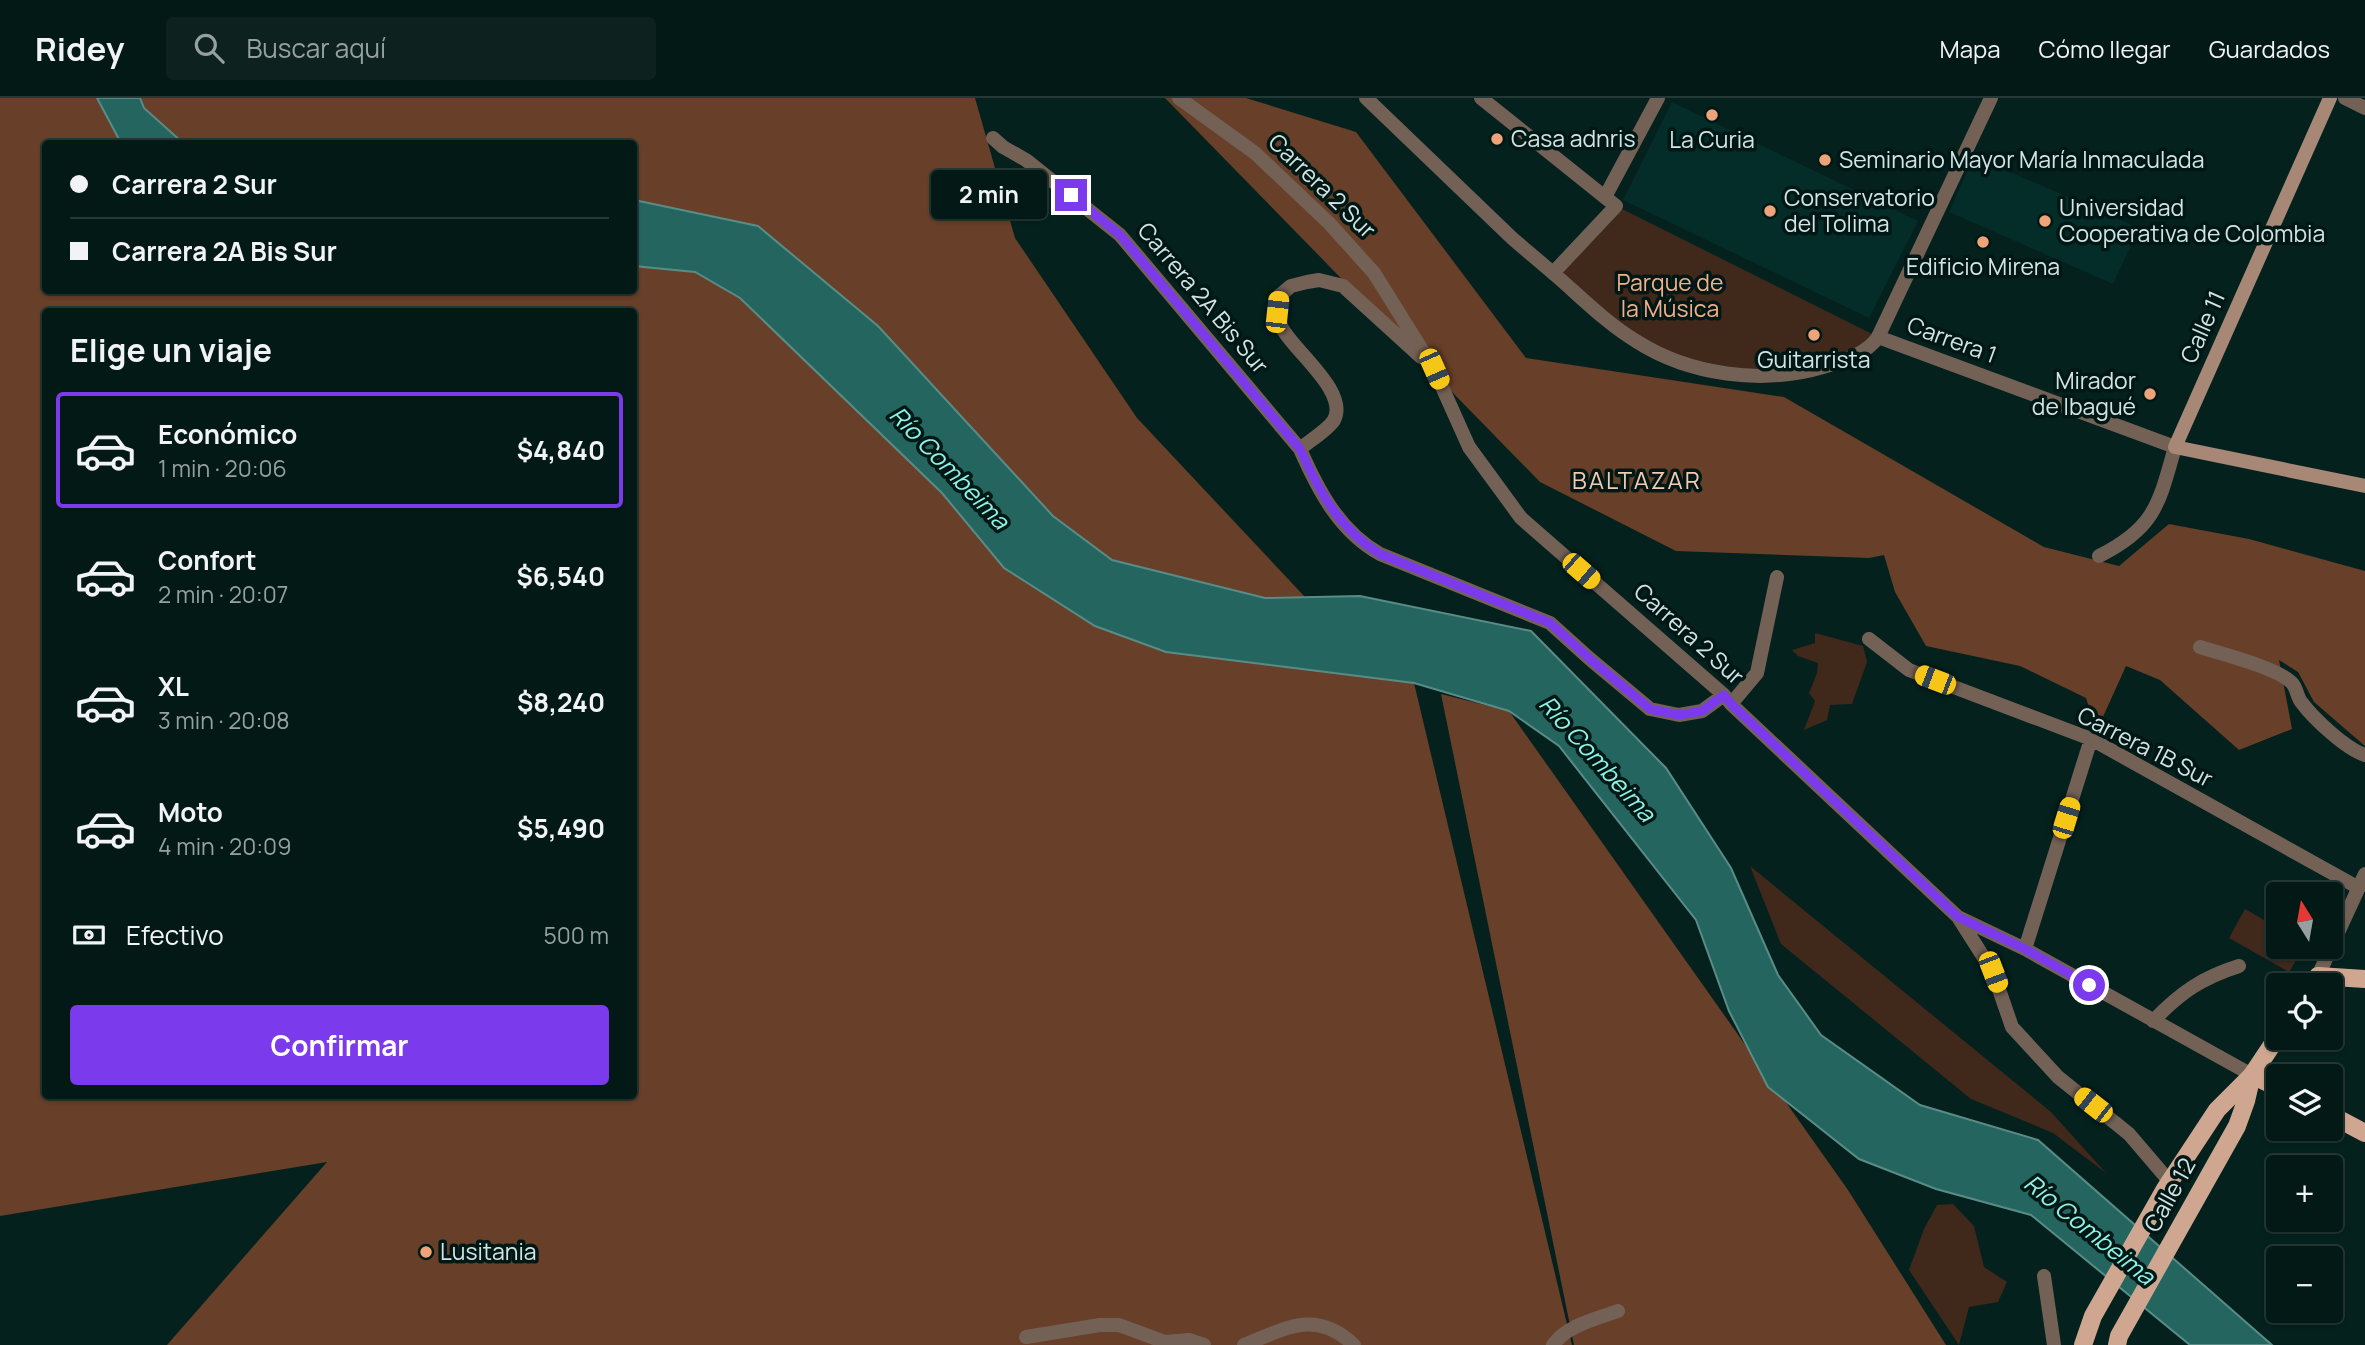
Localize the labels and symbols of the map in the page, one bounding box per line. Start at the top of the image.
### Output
marker: La Curia [1704,107,1720,123]
place label: Casa adnris [1511,122,1636,154]
place label: La Curia [1669,123,1755,155]
street label: Carrera 2 Sur [1262,126,1383,245]
marker: Casa adnris [1489,131,1505,147]
place label: Seminario Mayor María Inmaculada [1839,143,2204,175]
marker: Seminario Mayor María Inmaculada [1817,152,1833,168]
callout: 2 min [931,170,1046,220]
route end [1055,179,1087,211]
place label: Conservatorio del Tolima [1784,181,1935,239]
place label: Universidad Cooperativa de Colombia [2059,191,2325,249]
marker: Conservatorio del Tolima [1762,203,1778,219]
marker: Universidad Cooperativa de Colombia [2037,213,2053,229]
street label: Carrera 2A Bis Sur [1131,215,1277,380]
marker: Edificio Mirena [1975,234,1991,250]
place label: Edificio Mirena [1906,250,2060,282]
park label: Parque de la Música [1617,266,1723,324]
street label: Calle 11 [2172,285,2232,368]
car [1265,290,1290,334]
street label: Carrera 1 [1903,308,2002,370]
marker: Guitarrista [1806,327,1822,343]
place label: Guitarrista [1757,343,1871,375]
car [1416,346,1453,392]
place label: Mirador de Ibagué [2032,364,2136,422]
marker: Mirador de Ibagué [2142,386,2158,402]
water label: Río Combeima [883,398,1018,537]
district label: BALTAZAR [1572,463,1702,496]
car [1559,549,1604,593]
street label: Carrera 2 Sur [1628,575,1752,691]
car [1912,663,1959,697]
water label: Río Combeima [1533,688,1665,829]
street label: Carrera 1B Sur [2072,698,2219,794]
car [2050,795,2083,841]
north arrow [2266,882,2343,959]
car [1976,949,2011,995]
route start [2073,969,2105,1001]
car [2070,1084,2117,1126]
street label: Calle 12 [2136,1152,2203,1237]
water label: Río Combeima [2018,1166,2163,1293]
place label: Lusitania [440,1235,537,1267]
marker: Lusitania [418,1244,434,1260]

